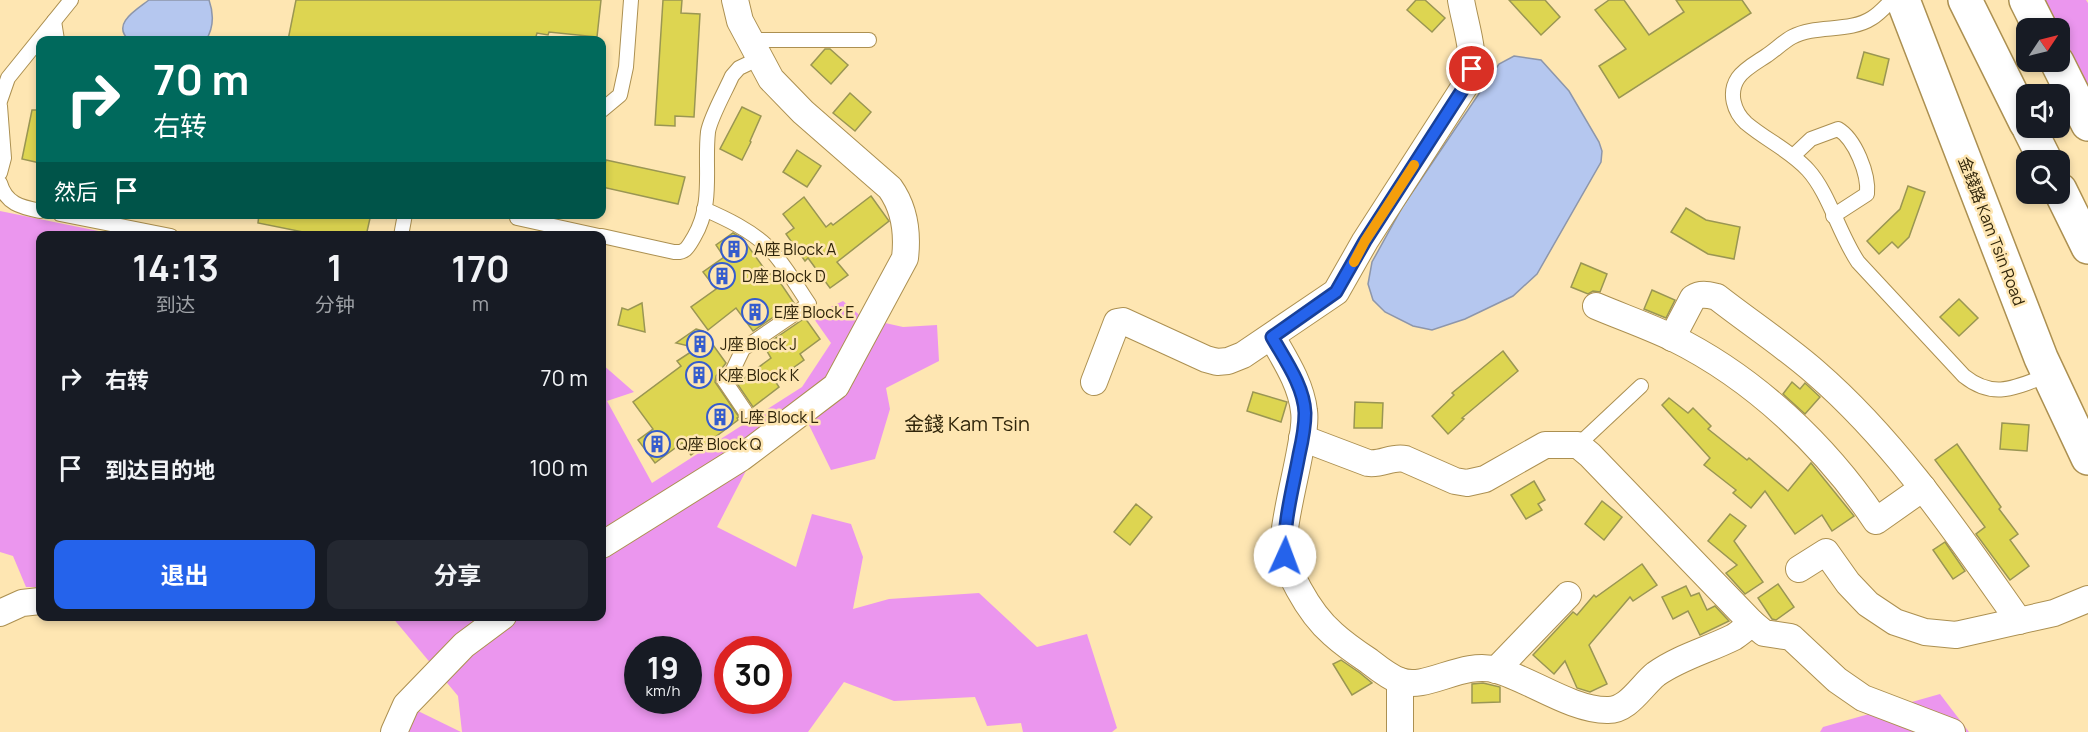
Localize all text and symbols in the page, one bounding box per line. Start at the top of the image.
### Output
north arrow [2016,18,2070,72]
map controls [2016,18,2070,204]
pin [1446,43,1497,94]
text: 70 m [153,50,249,108]
icon: arrive [1455,52,1488,85]
icon: right [54,60,132,138]
button: sound [2016,84,2070,138]
text: 右转 [153,107,207,144]
button: search [2016,150,2070,204]
street label: 金錢路 Kam Tsin Road [1953,153,2031,309]
icon: arrive [110,174,143,207]
text: 然后 [54,177,98,207]
building icon: A座 Block A [719,234,749,264]
place label: A座 Block A [754,238,836,260]
text: 14:13 [132,243,219,292]
text: 1 [327,243,343,292]
text: 170 [451,244,510,293]
building icon: D座 Block D [707,261,737,291]
place label: D座 Block D [742,265,826,287]
text: m [472,290,489,317]
text: 到达 [156,291,196,318]
text: 分钟 [315,291,355,318]
building icon: E座 Block E [740,297,770,327]
place label: E座 Block E [774,301,854,323]
building icon: J座 Block J [685,329,715,359]
place label: J座 Block J [720,333,797,355]
building icon: K座 Block K [684,360,714,390]
icon: right [54,362,87,395]
text: 70 m [540,363,588,393]
place label: K座 Block K [718,364,800,386]
text: 右转 [105,365,149,395]
building icon: L座 Block L [705,402,735,432]
place label: L座 Block L [740,406,819,428]
district label: 金錢 Kam Tsin [904,410,1030,437]
building icon: Q座 Block Q [642,429,672,459]
place label: Q座 Block Q [676,433,762,455]
icon: arrive [54,452,87,485]
text: 100 m [530,453,588,483]
text: 到达目的地 [105,455,215,485]
position arrow [1253,524,1317,588]
button: 退出 [54,540,315,609]
button: 分享 [327,540,588,609]
speed limit sign: 30 [714,636,792,714]
text: 19 [647,647,679,688]
text: km/h [646,680,680,701]

